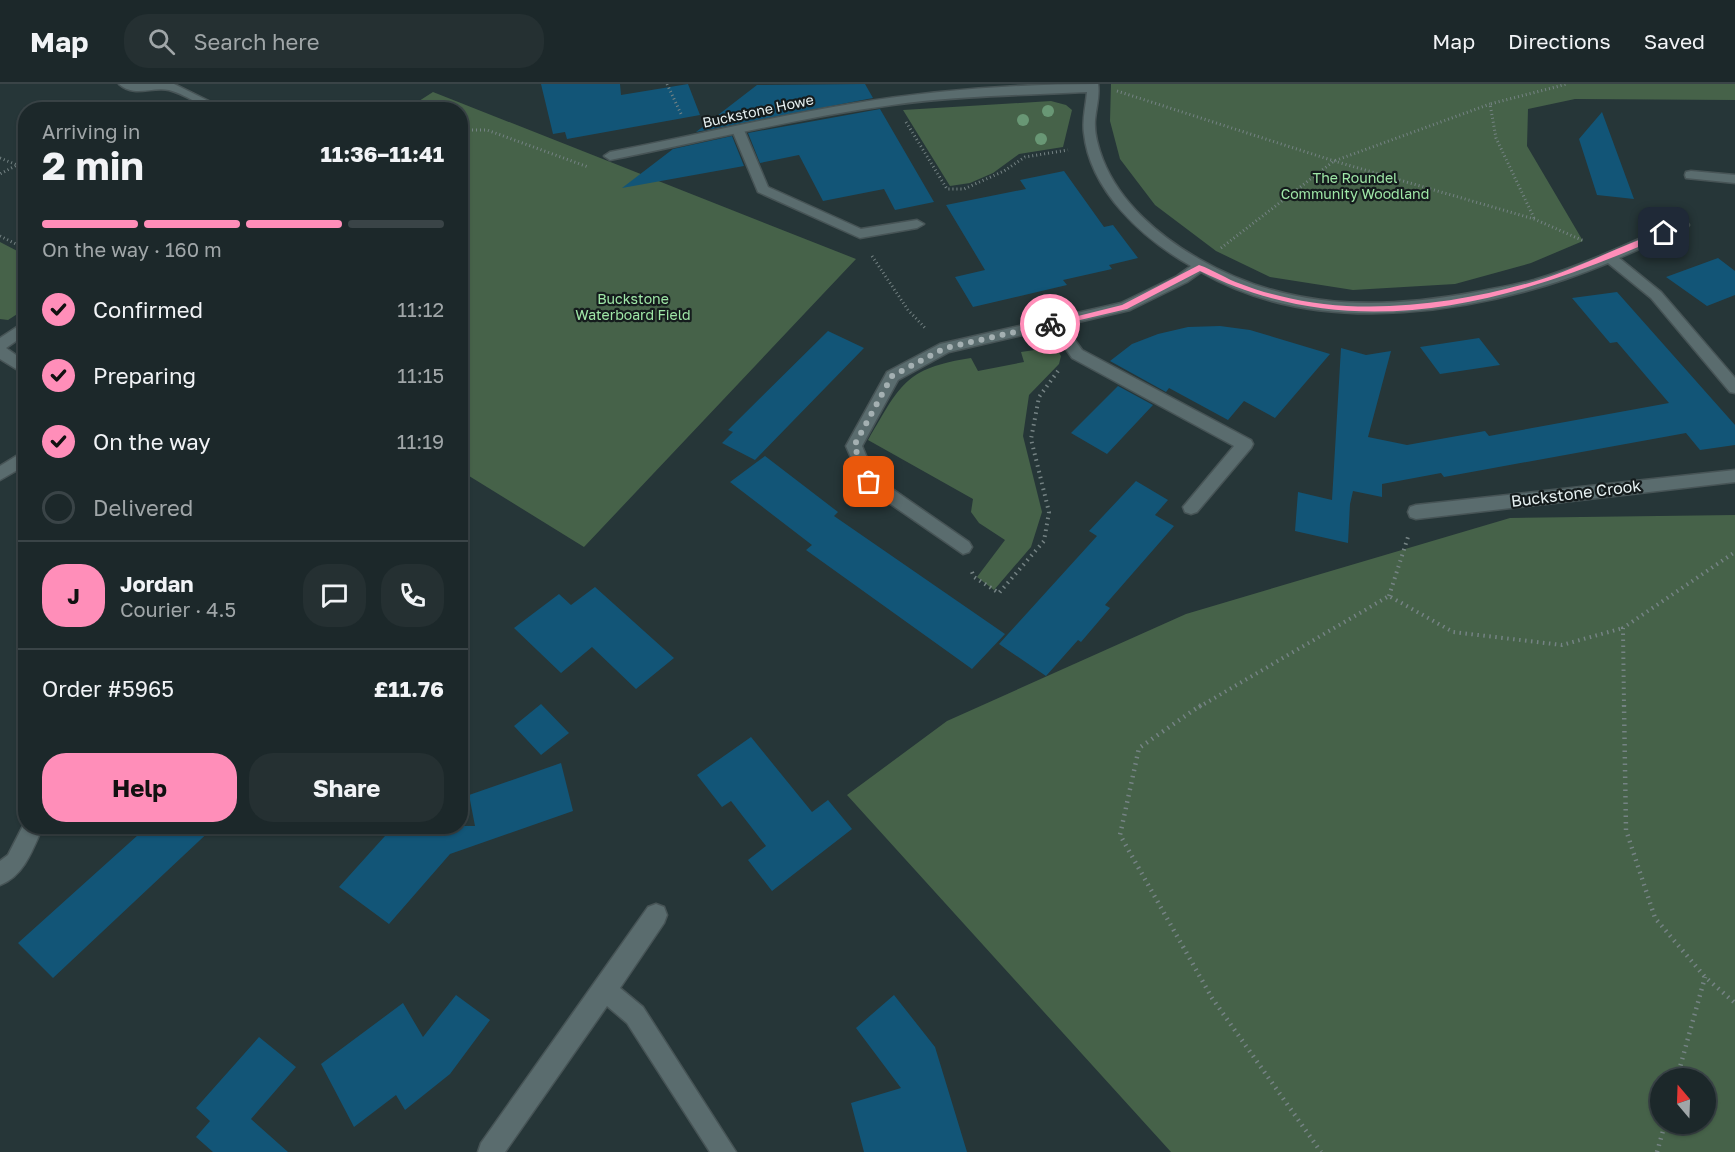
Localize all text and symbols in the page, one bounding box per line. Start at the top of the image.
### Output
search box [124,14,544,68]
text: Map [30,25,88,58]
icon: search [145,25,178,58]
text: Search here [193,28,319,55]
text: Map [1432,28,1475,54]
text: Directions [1508,28,1611,54]
text: Saved [1644,28,1705,54]
street label: Buckstone Howe [701,90,815,131]
text: Arriving in [42,119,140,143]
text: 11:36–11:41 [320,140,444,167]
text: 2 min [42,142,144,189]
park label: The Roundel Community Woodland [1281,169,1429,202]
pin [1638,207,1689,258]
icon: home [1647,216,1680,249]
text: On the way · 160 m [42,237,222,261]
park label: Buckstone Waterboard Field [575,290,691,323]
icon: check [42,293,75,326]
courier [1020,294,1080,354]
text: Confirmed [93,296,203,323]
text: 11:12 [397,297,444,321]
icon: bike [1034,308,1067,341]
icon: check [42,359,75,392]
text: Preparing [93,362,196,389]
text: 11:15 [397,363,444,387]
icon: check [42,425,75,458]
text: On the way [93,428,211,455]
text: 11:19 [397,429,444,453]
pin [843,456,894,507]
icon: bag [852,465,885,498]
street label: Buckstone Crook [1510,475,1642,511]
text: Delivered [93,494,193,521]
button: chat [303,564,366,627]
button: phone [381,564,444,627]
text: Jordan [120,570,194,597]
text: J [67,582,80,609]
text: Courier · 4.5 [120,597,236,621]
text: Order #5965 [42,675,174,702]
text: £11.76 [374,675,444,702]
button: Help [42,753,237,822]
button: Share [249,753,444,822]
north arrow [1650,1068,1716,1134]
map controls [1650,1068,1716,1134]

